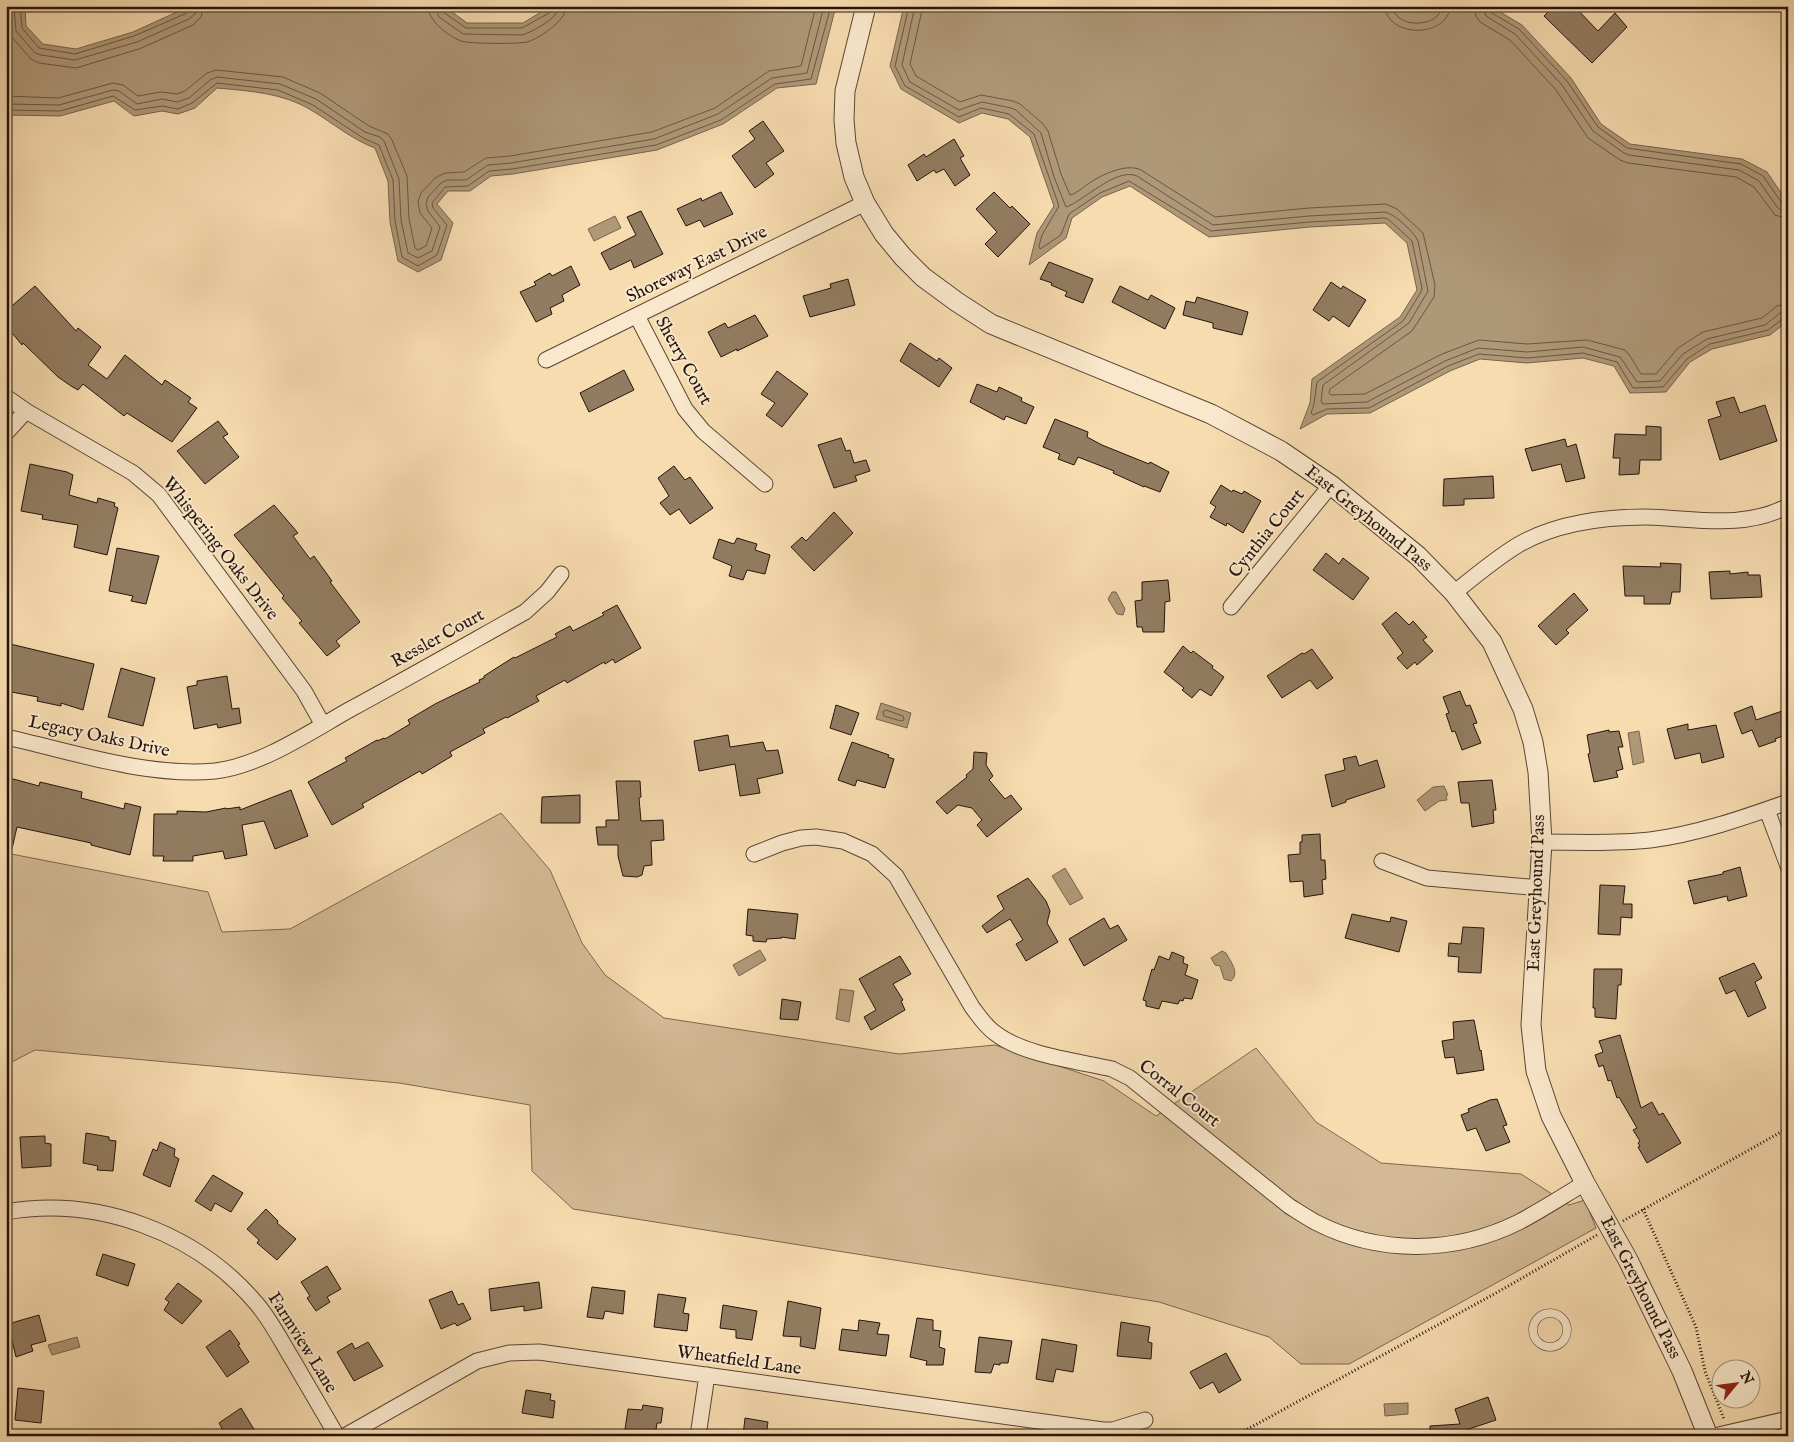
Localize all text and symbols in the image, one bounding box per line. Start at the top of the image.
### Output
street label: Shoreway East Drive [623,221,771,309]
street label: Sherry Court [649,313,717,409]
street label: East Greyhound Pass [1300,461,1436,577]
street label: Whispering Oaks Drive [157,473,283,625]
street label: Cynthia Court [1224,485,1310,583]
street label: Ressler Court [387,604,489,674]
street label: Legacy Oaks Drive [26,711,172,763]
street label: East Greyhound Pass [1523,814,1551,972]
street label: Corral Court [1134,1055,1224,1133]
street label: East Greyhound Pass [1594,1213,1686,1363]
street label: Farmview Lane [262,1288,342,1398]
street label: Wheatfield Lane [675,1341,803,1381]
north arrow [1712,1360,1762,1410]
text: N [1735,1368,1757,1388]

